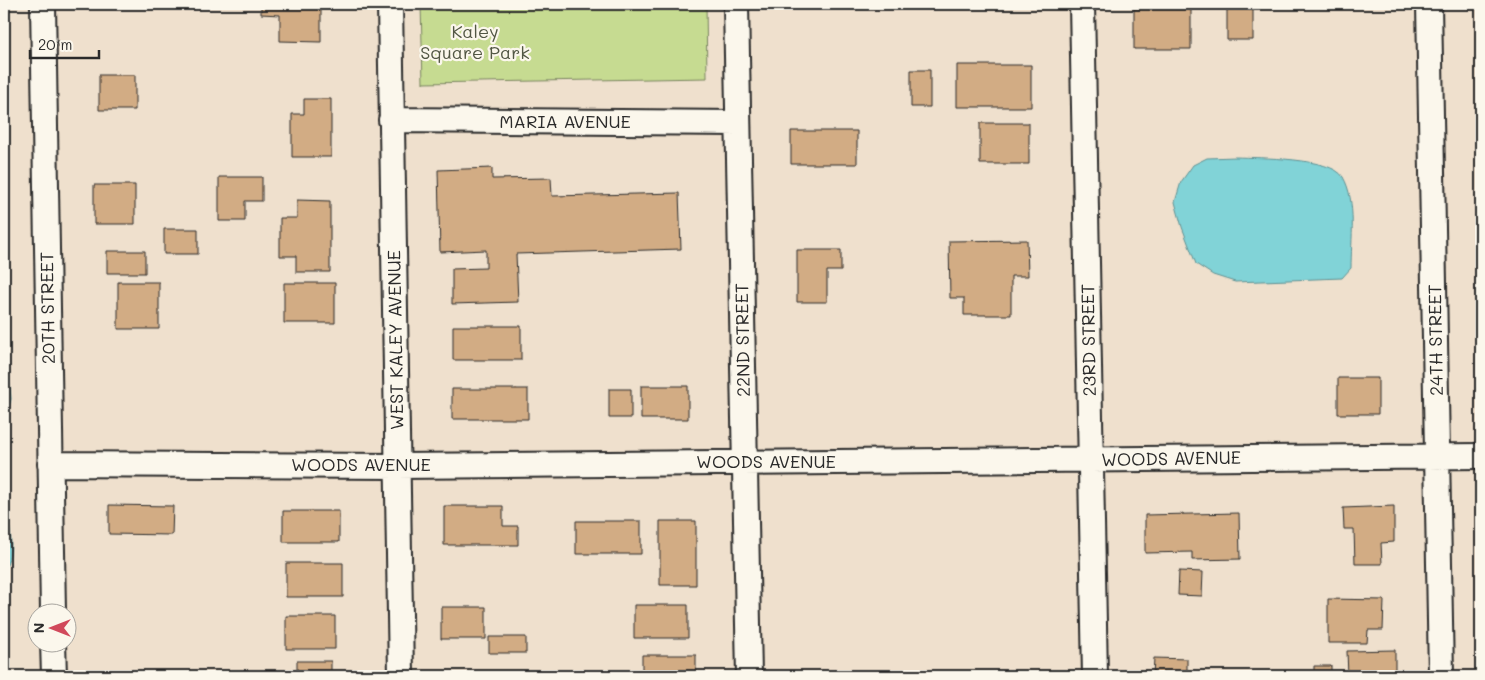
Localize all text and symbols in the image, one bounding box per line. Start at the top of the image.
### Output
park label: Kaley Square Park [420,19,530,64]
scale bar [30,28,99,60]
text: 20 m [38,34,72,54]
street label: MARIA AVENUE [499,109,631,133]
street label: WEST KALEY AVENUE [381,250,409,430]
street label: 20TH STREET [34,252,60,364]
street label: 22ND STREET [729,283,755,397]
street label: 23RD STREET [1075,284,1101,397]
street label: 24TH STREET [1422,284,1448,396]
street label: WOODS AVENUE [1101,445,1241,471]
street label: WOODS AVENUE [696,449,836,473]
street label: WOODS AVENUE [291,452,431,476]
north arrow [28,602,78,652]
text: N [29,623,48,633]

